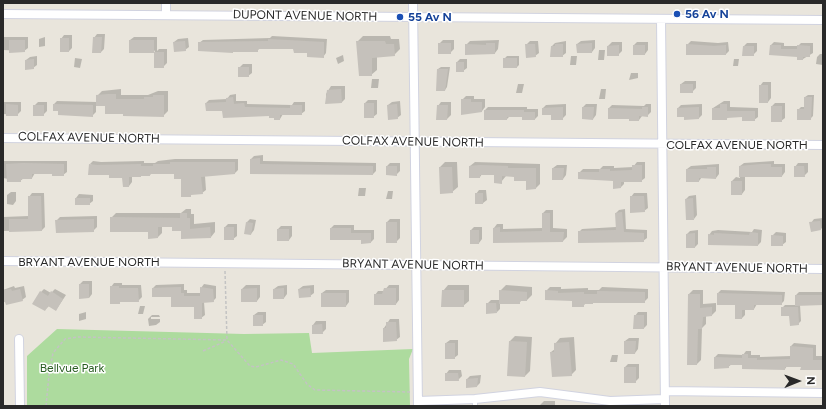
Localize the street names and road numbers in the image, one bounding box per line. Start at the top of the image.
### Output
street label: DUPONT AVENUE NORTH [233,8,377,24]
street label: COLFAX AVENUE NORTH [18,130,160,146]
street label: COLFAX AVENUE NORTH [342,134,484,150]
street label: COLFAX AVENUE NORTH [666,138,808,152]
street label: BRYANT AVENUE NORTH [18,255,160,269]
street label: BRYANT AVENUE NORTH [342,257,484,273]
street label: BRYANT AVENUE NORTH [666,260,808,276]

